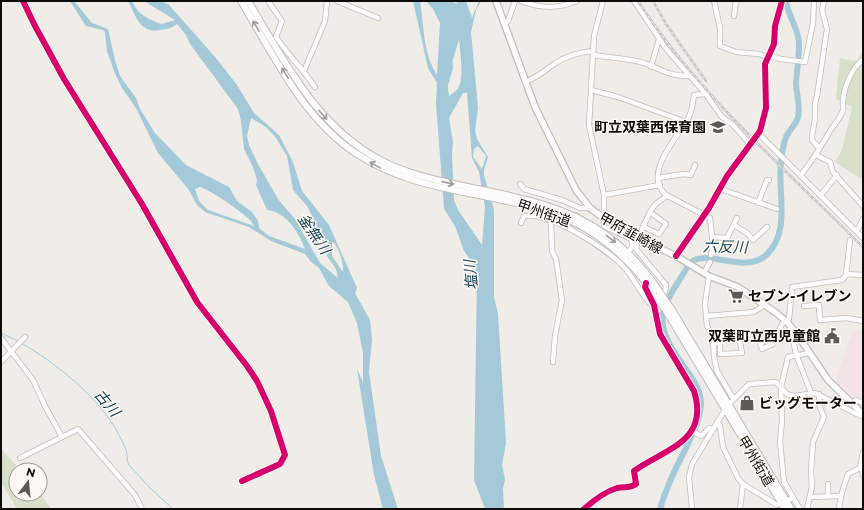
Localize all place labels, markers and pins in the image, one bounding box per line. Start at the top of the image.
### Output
place label: 町立双葉西保育園 [594,118,706,136]
school or university icon: 町立双葉西保育園 [709,118,727,136]
supermarket icon: セブン-イレブン [727,287,745,305]
place label: セブン-イレブン [748,287,851,305]
place label: 双葉町立西児童館 [708,327,820,345]
public building icon: 双葉町立西児童館 [823,327,841,345]
shop icon: ビッグモーター [738,394,756,412]
place label: ビッグモーター [759,394,857,412]

